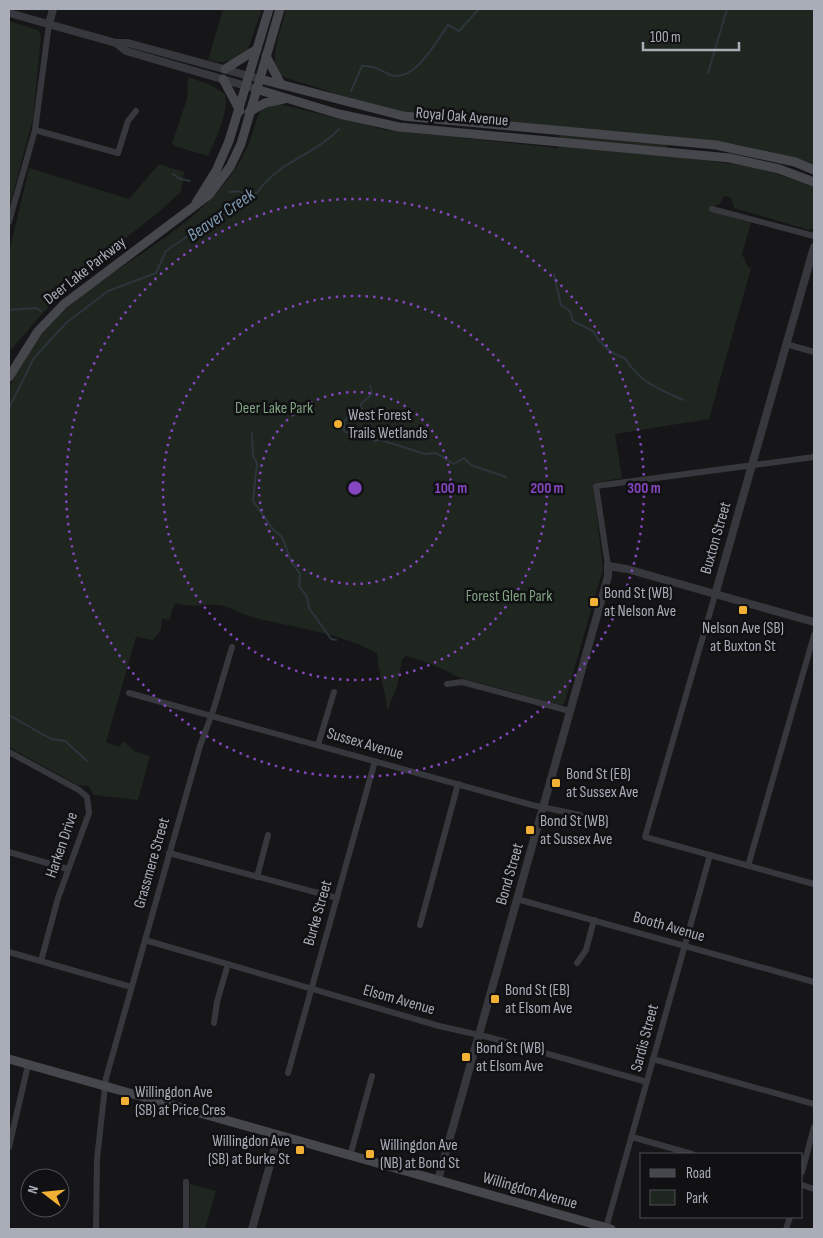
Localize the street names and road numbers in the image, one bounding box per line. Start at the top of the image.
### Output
street label: Royal Oak Avenue [415,103,509,131]
street label: Deer Lake Parkway [40,233,130,309]
street label: Buxton Street [697,500,735,576]
street label: Sussex Avenue [324,724,406,764]
street label: Harken Drive [42,810,82,880]
street label: Grassmere Street [130,815,174,911]
street label: Bond Street [492,841,528,907]
street label: Burke Street [300,878,336,948]
street label: Booth Avenue [631,908,707,946]
street label: Elsom Avenue [361,981,437,1019]
street label: Sardis Street [627,1002,663,1074]
street label: Willingdon Avenue [480,1168,580,1214]

